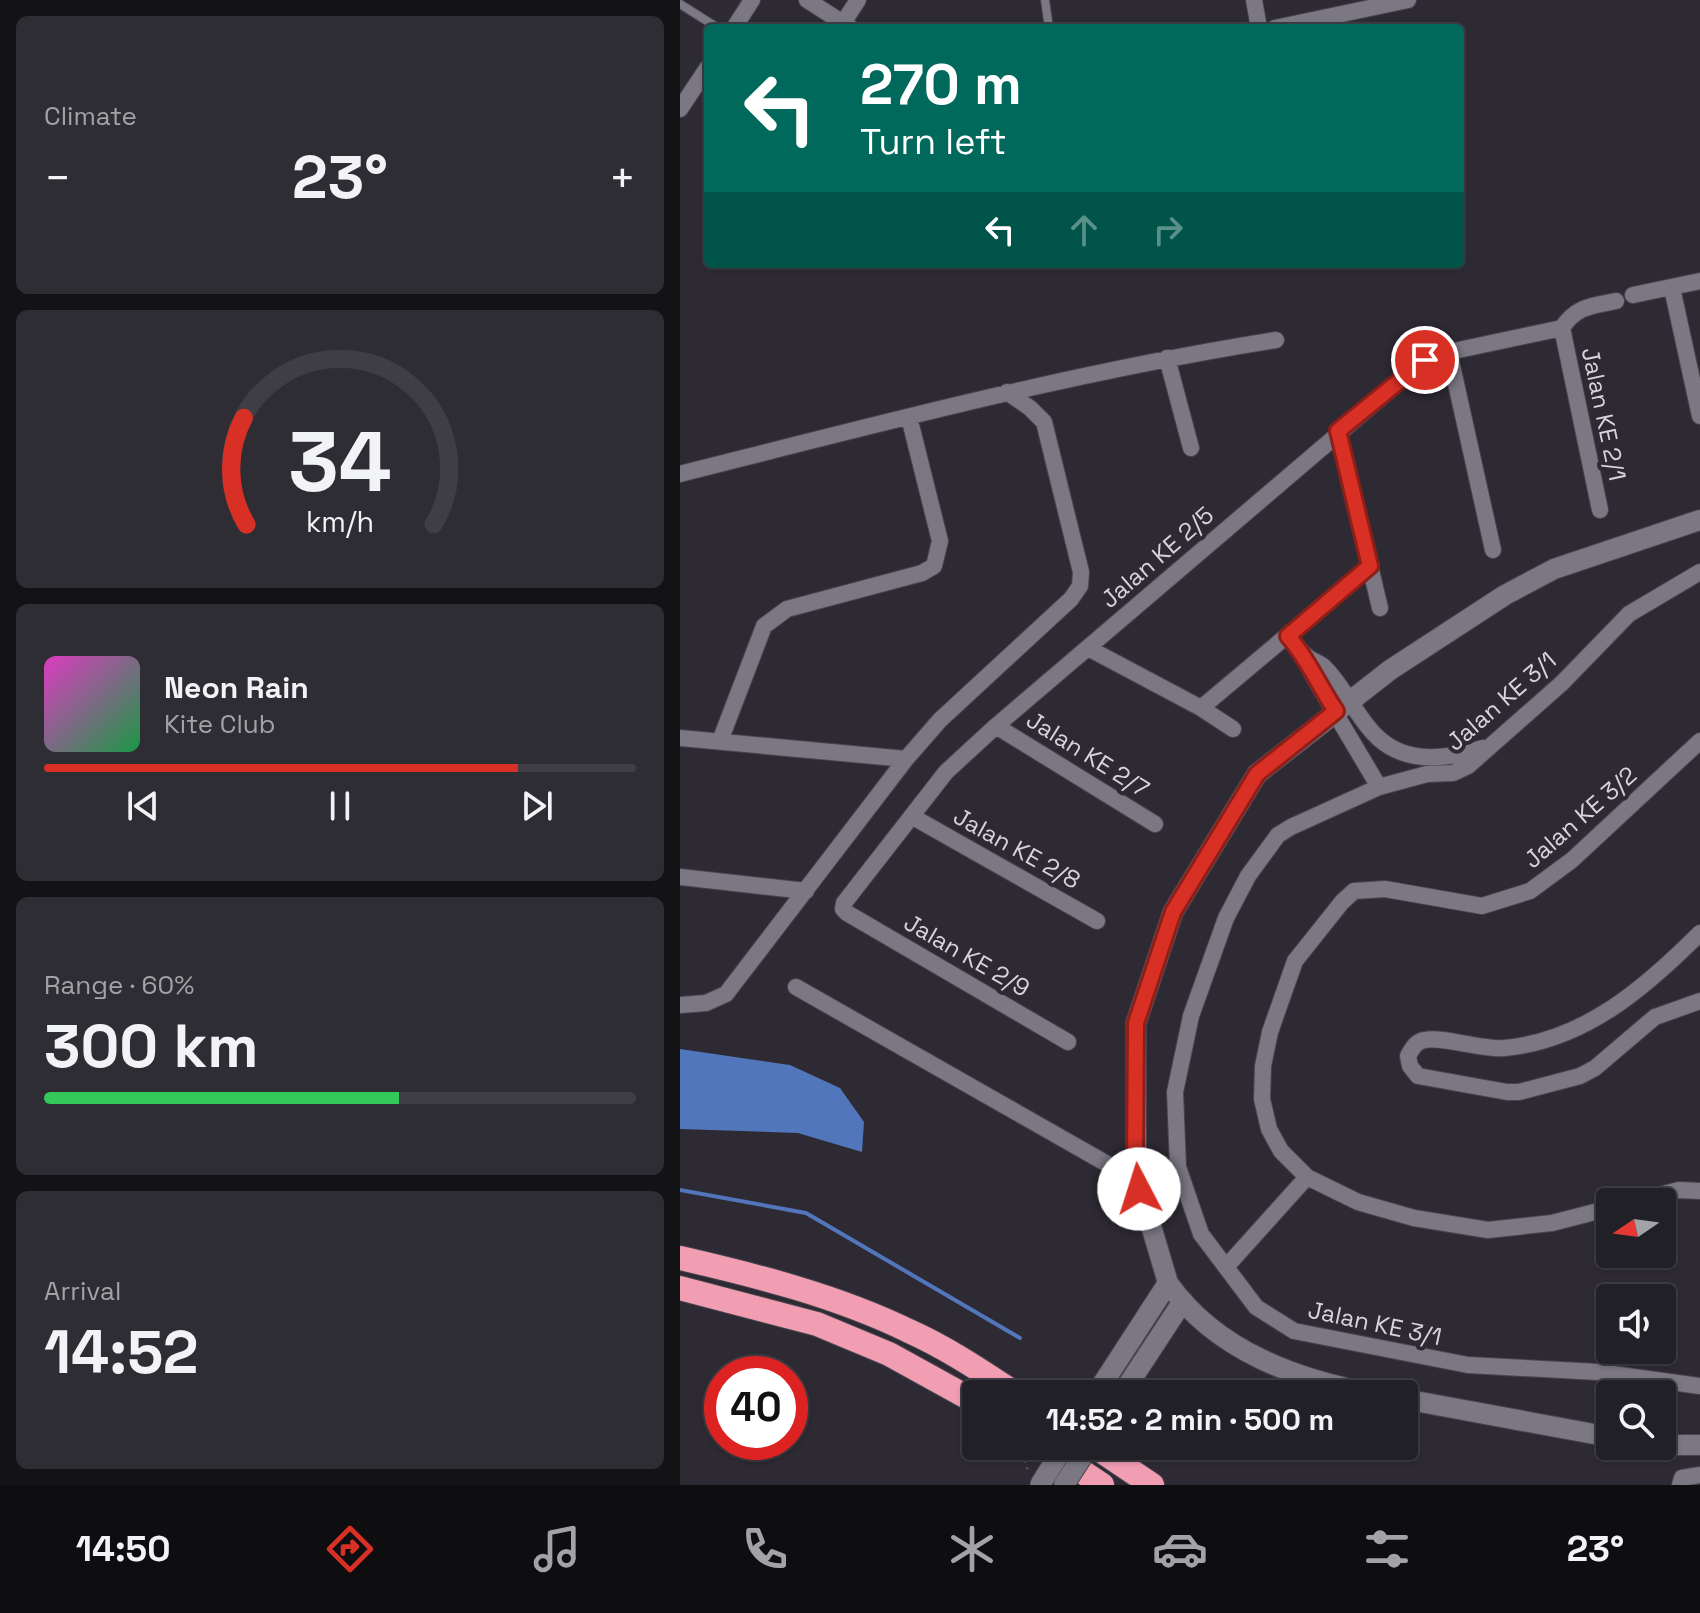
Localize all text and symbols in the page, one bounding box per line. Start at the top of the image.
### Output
text: 270 m [860,49,1022,120]
icon: left [728,56,832,160]
text: Climate [44,99,137,133]
text: Turn left [860,119,1007,165]
text: 23° [292,139,388,216]
text: − [44,150,71,206]
text: + [609,150,636,206]
icon: left [978,208,1022,252]
icon: ahead [1062,208,1106,252]
icon: right [1146,208,1190,252]
pin [1391,326,1459,394]
icon: arrive [1403,338,1447,382]
street label: Jalan KE 2/1 [1575,344,1633,484]
text: 34 [288,408,392,514]
street label: Jalan KE 2/5 [1094,499,1220,615]
text: km/h [306,504,374,540]
street label: Jalan KE 3/1 [1440,645,1562,757]
text: Neon Rain [164,668,309,707]
street label: Jalan KE 2/7 [1021,704,1155,804]
text: Kite Club [164,707,276,741]
street label: Jalan KE 3/2 [1517,759,1643,875]
icon: previous [121,784,165,828]
icon: pause [318,784,362,828]
icon: next [515,784,559,828]
street label: Jalan KE 2/8 [948,800,1086,896]
street label: Jalan KE 2/9 [898,906,1036,1004]
text: Range · 60% [44,968,194,1002]
text: 300 km [44,1008,259,1085]
position arrow [1097,1147,1181,1231]
north arrow [1596,1188,1676,1268]
map controls [1596,1188,1676,1460]
text: Arrival [44,1274,121,1308]
button: sound [1596,1284,1676,1364]
street label: Jalan KE 3/1 [1305,1294,1445,1352]
text: 14:52 [44,1314,198,1391]
speed limit sign: 40 [704,1356,808,1460]
button: search [1596,1380,1676,1460]
text: 14:52 · 2 min · 500 m [1046,1400,1334,1439]
icon: directions [322,1521,378,1577]
icon: music [529,1521,585,1577]
icon: phone [737,1521,793,1577]
icon: climate [944,1521,1000,1577]
icon: car [1152,1521,1208,1577]
icon: filters [1359,1521,1415,1577]
text: 14:50 [76,1526,171,1572]
text: 23° [1567,1526,1624,1572]

